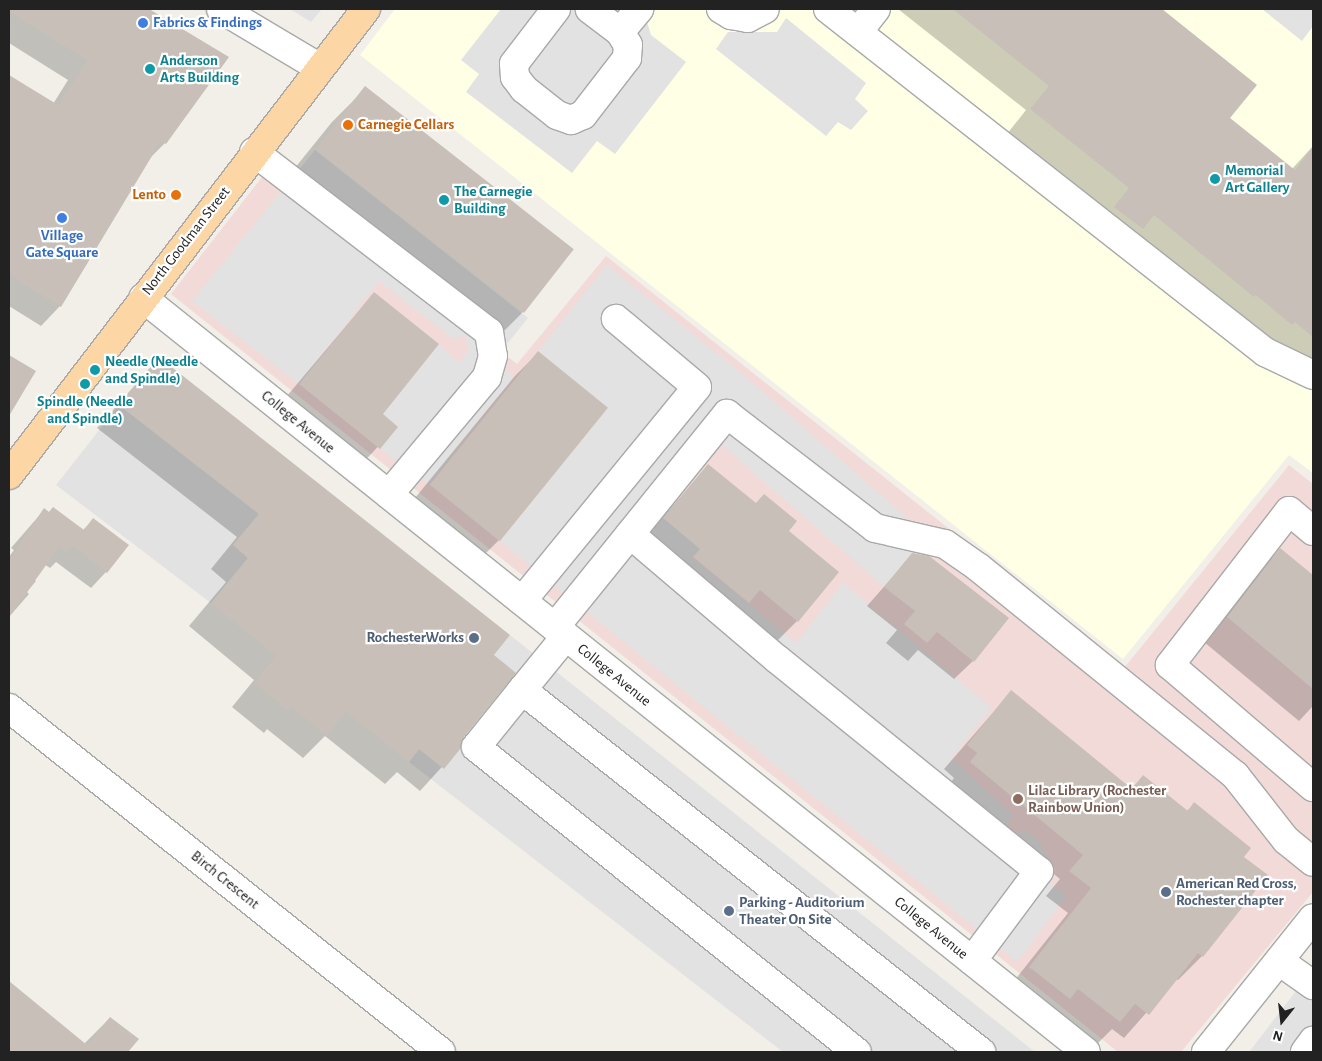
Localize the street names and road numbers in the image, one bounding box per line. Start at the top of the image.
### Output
street label: North Goodman Street [138,183,234,299]
street label: College Avenue [258,387,338,457]
street label: College Avenue [574,640,654,710]
street label: Birch Crescent [187,847,263,913]
street label: College Avenue [891,893,971,963]

